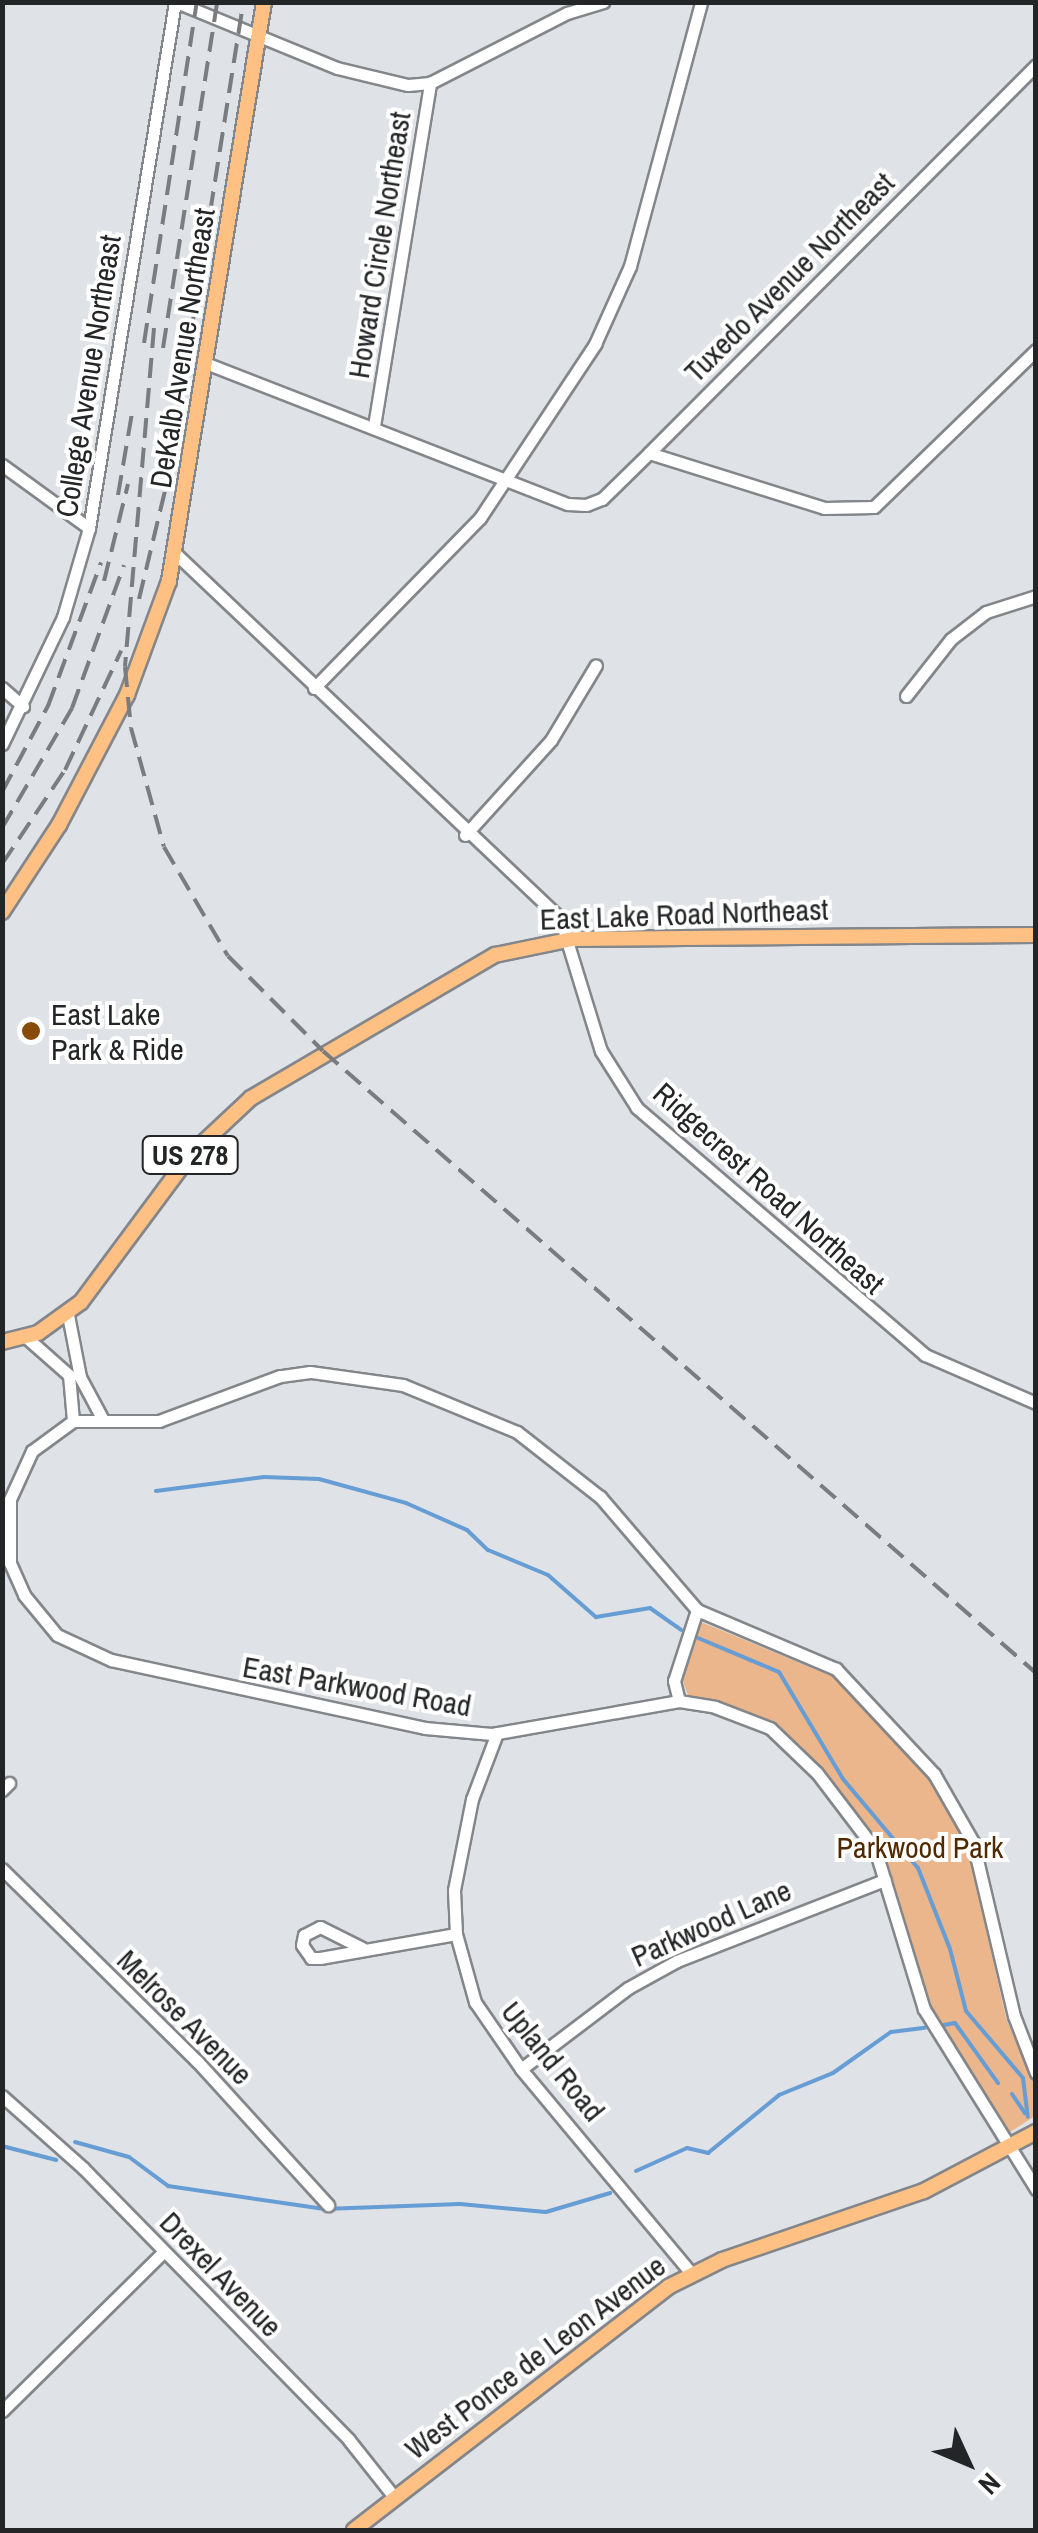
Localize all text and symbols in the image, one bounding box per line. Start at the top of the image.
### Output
street label: Howard Circle Northeast [340,109,418,381]
street label: Tuxedo Avenue Northeast [676,164,902,390]
street label: DeKalb Avenue Northeast [142,205,222,491]
street label: College Avenue Northeast [48,232,128,520]
street label: East Lake Road Northeast [539,891,829,937]
place label: East Lake Park & Ride [51,996,184,1066]
marker: East Lake Park & Ride [20,1020,42,1042]
street label: Ridgecrest Road Northeast [646,1075,892,1301]
road number: US 278 [140,1132,240,1178]
street label: East Parkwood Road [240,1648,474,1724]
park label: Parkwood Park [837,1829,1003,1865]
street label: Parkwood Lane [626,1872,796,1974]
street label: Melrose Avenue [110,1942,260,2092]
street label: Upland Road [494,1994,612,2128]
street label: Drexel Avenue [152,2204,290,2344]
street label: West Ponce de Leon Avenue [397,2247,673,2467]
north arrow [918,2413,1018,2513]
text: N [970,2465,1009,2503]

